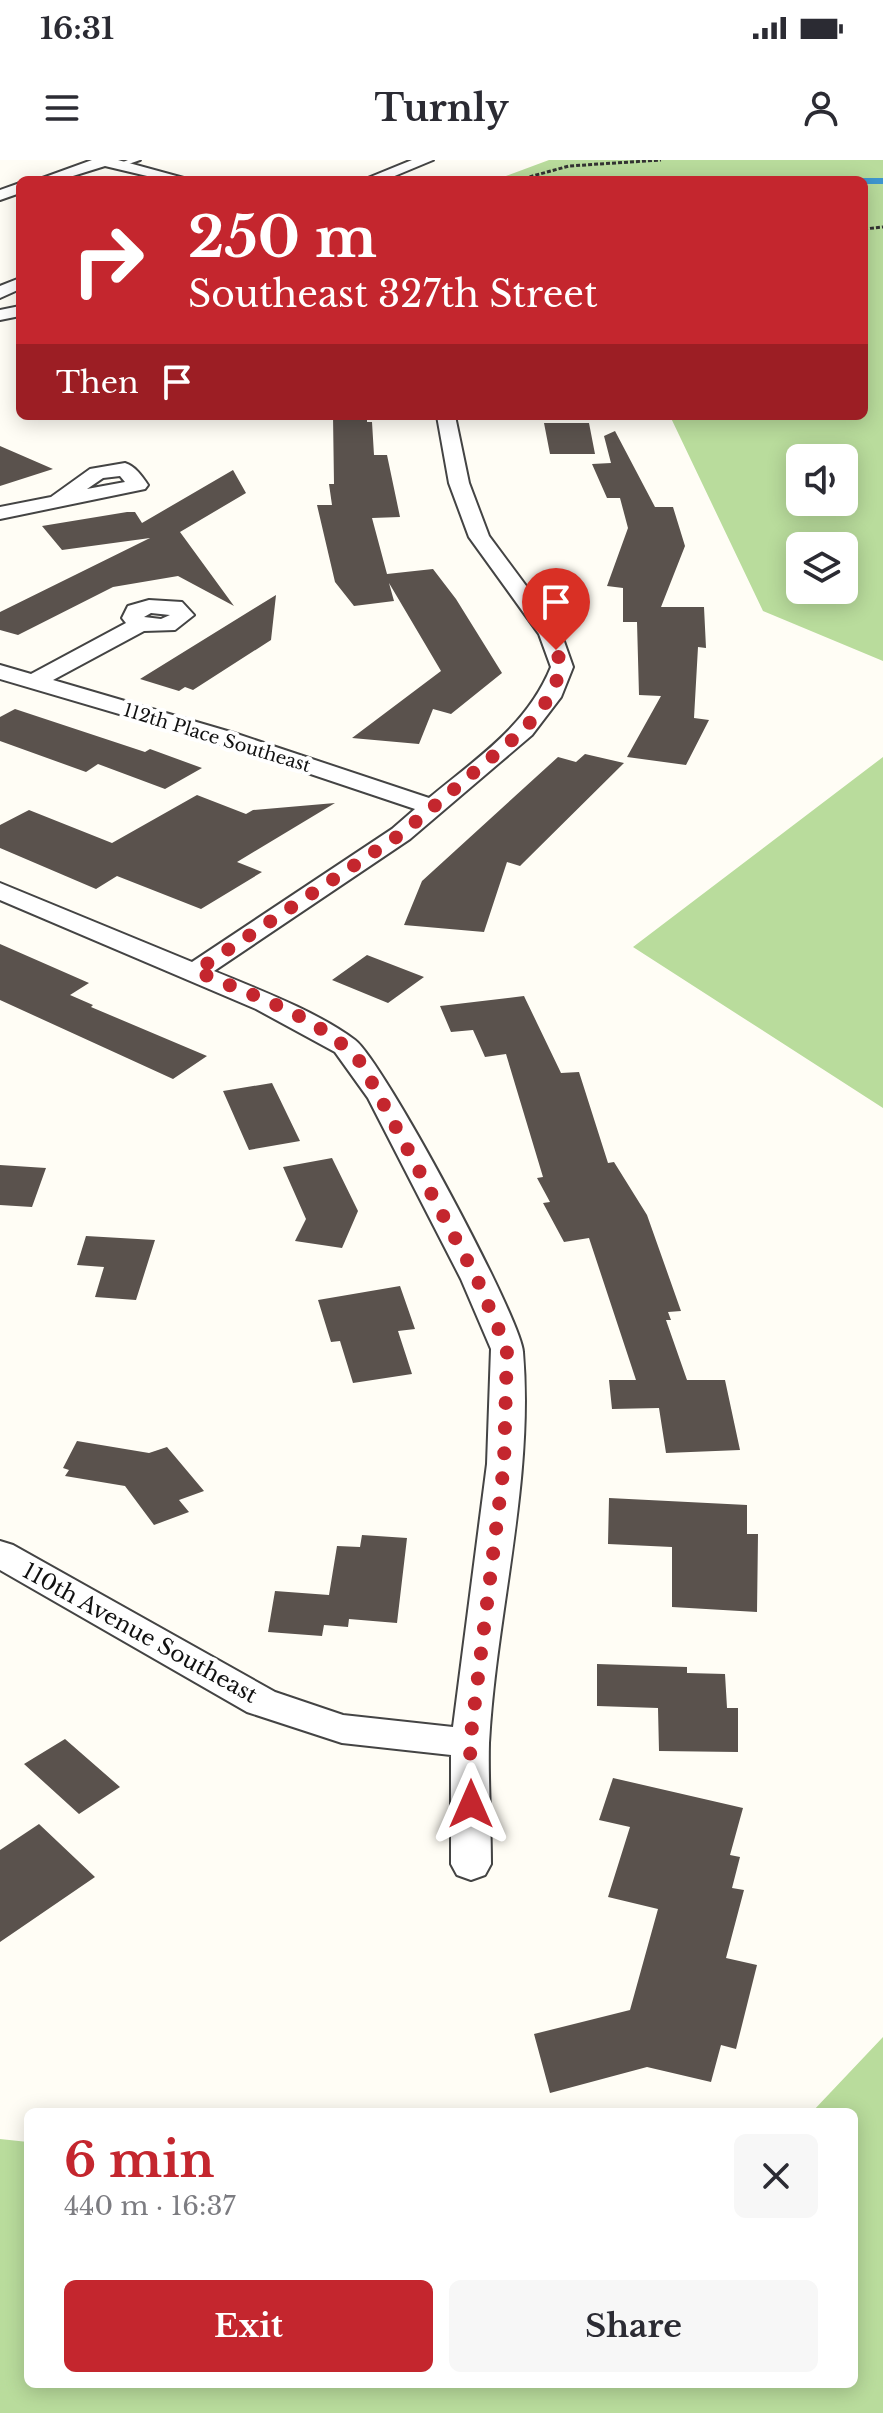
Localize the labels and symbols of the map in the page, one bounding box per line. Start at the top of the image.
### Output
pin [522,568,590,650]
street label: 112th Place Southeast [121,699,313,777]
street label: 110th Avenue Southeast [18,1557,263,1709]
position arrow [429,1762,513,1846]

